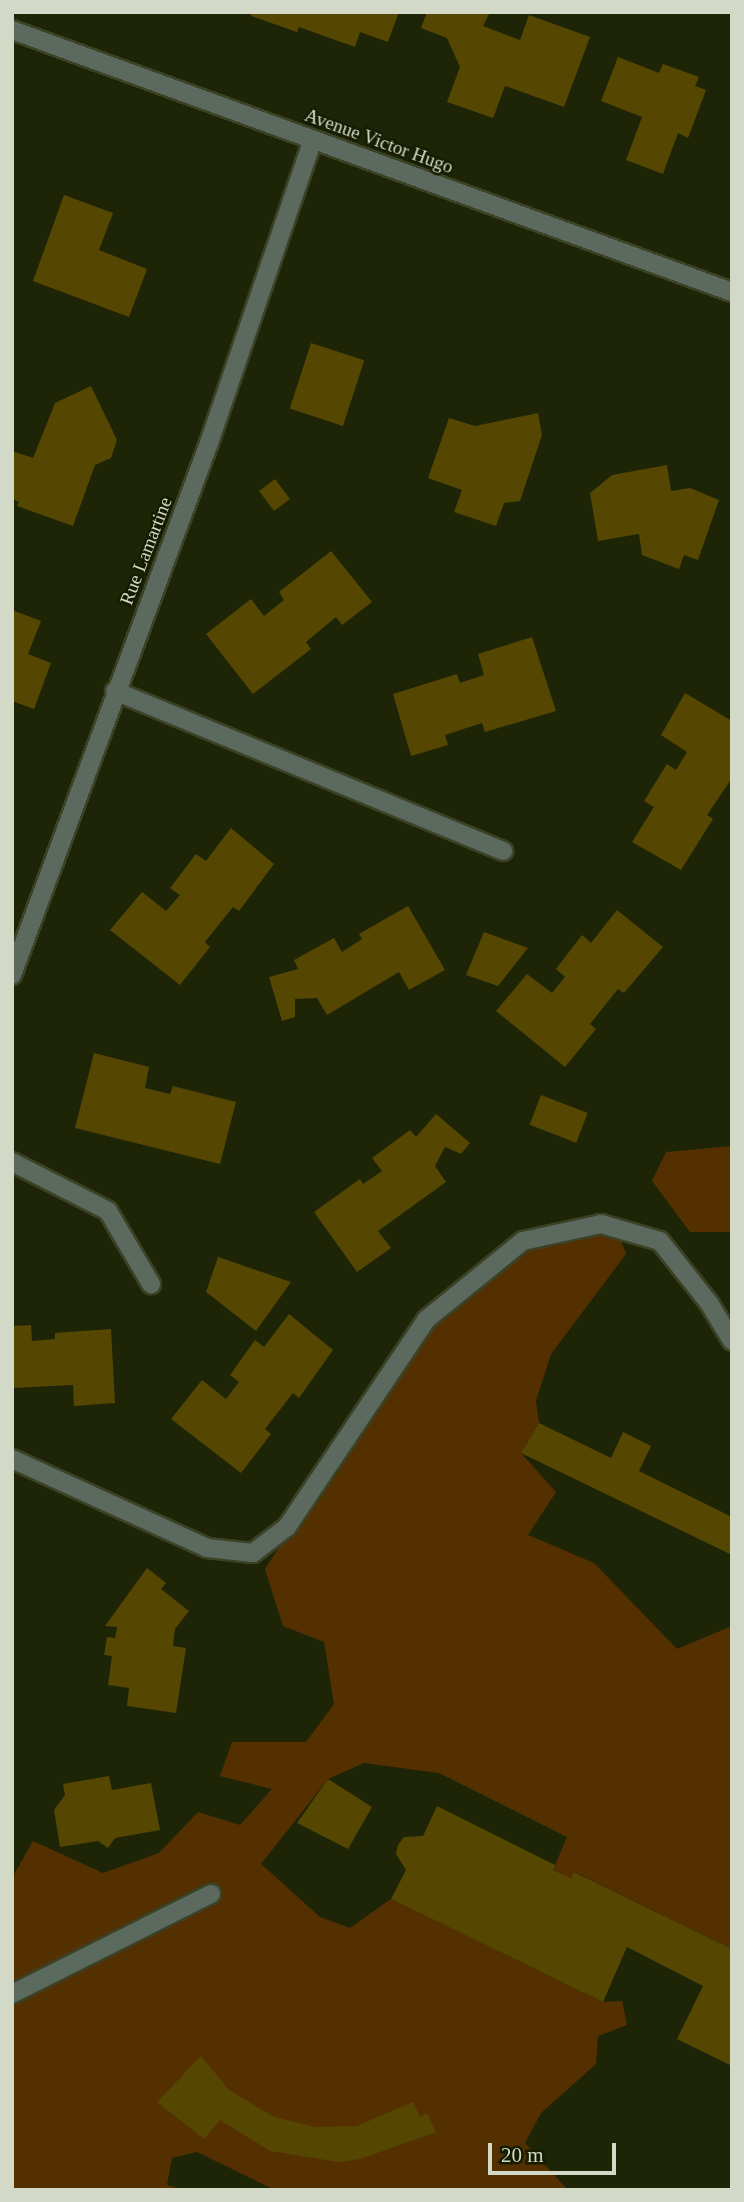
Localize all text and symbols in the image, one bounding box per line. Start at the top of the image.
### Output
street label: Avenue Victor Hugo [301,103,457,179]
street label: Rue Lamartine [115,494,177,608]
scale bar [492,2128,620,2172]
text: 20 m [501,2143,544,2167]

